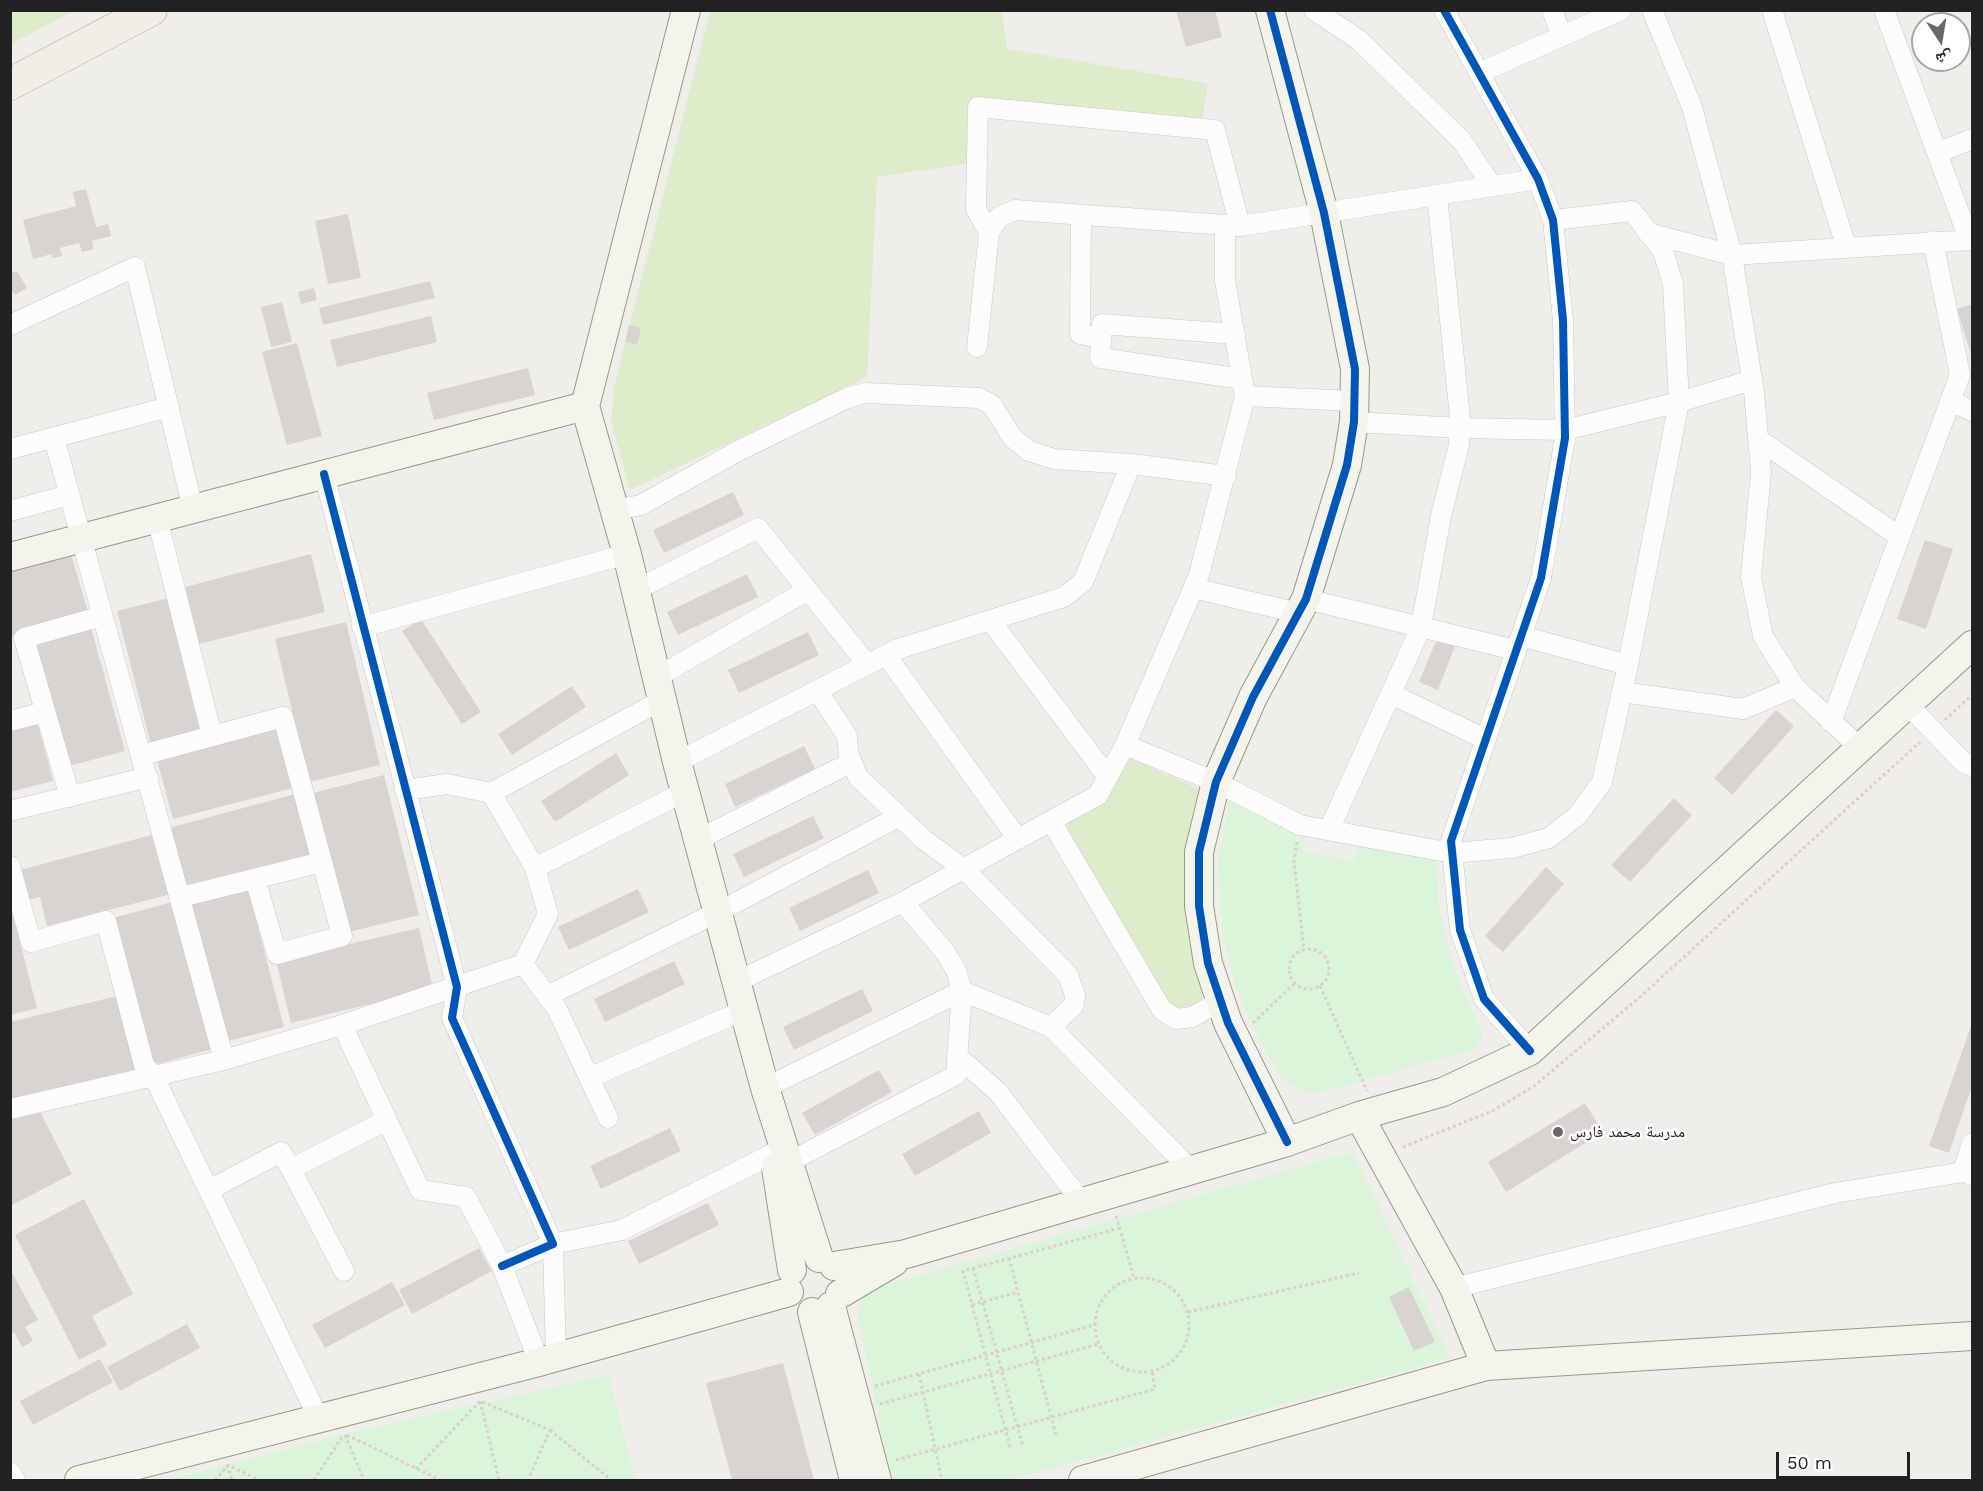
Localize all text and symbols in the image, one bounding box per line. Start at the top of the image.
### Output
north arrow [1911,12,1971,72]
text: ش [1934,47,1955,69]
place label: مدرسة محمد فارس [1570,1122,1685,1142]
marker: مدرسة محمد فارس [1551,1125,1565,1139]
scale bar [1779,1440,1912,1478]
text: 50 m [1787,1452,1832,1473]

